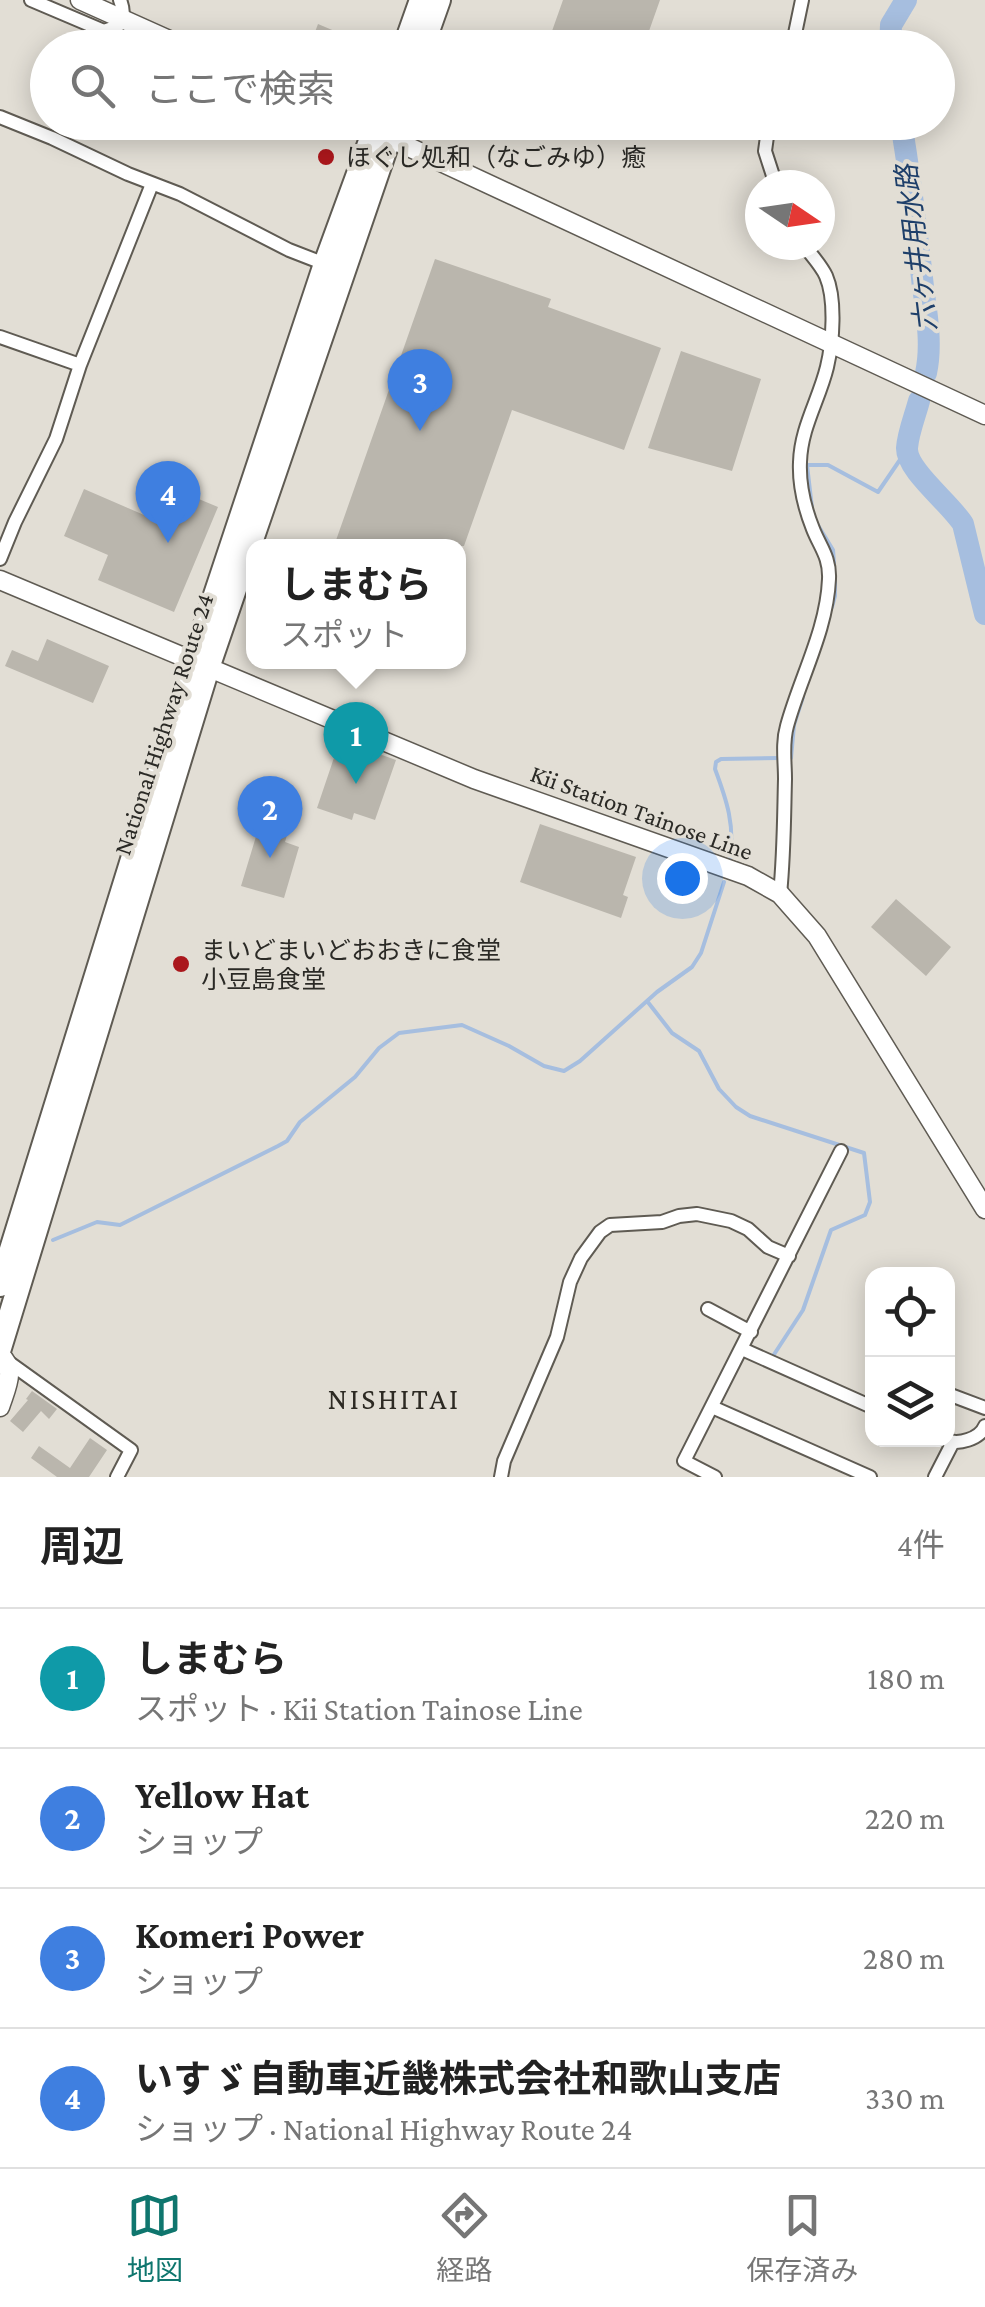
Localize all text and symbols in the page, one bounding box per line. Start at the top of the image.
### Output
search box [30,30,955,140]
icon: search [65,58,120,113]
text: ここで検索 [145,68,335,110]
place label: ほぐし処和（なごみゆ）癒 [346,144,646,171]
marker: ほぐし処和（なごみゆ）癒 [315,146,337,168]
water label: 六ヶ井用水路 [891,161,942,333]
north arrow [745,170,835,260]
pin: 3 [388,348,452,431]
pin: 4 [136,460,200,543]
popup [246,539,466,669]
text: しまむら [280,564,432,606]
street label: National Highway Route 24 [108,590,219,859]
text: スポット [280,617,408,653]
pin: 1 [324,702,388,784]
street label: Kii Station Tainose Line [527,760,757,865]
pin: 2 [238,776,302,858]
your location [657,853,708,904]
place label: まいどまいどおおきに食堂 小豆島食堂 [201,937,501,993]
marker: まいどまいどおおきに食堂 小豆島食堂 [170,953,192,975]
map controls [865,1267,955,1447]
button: locate [865,1267,955,1357]
button: layers [865,1357,955,1447]
district label: NISHITAI [327,1382,461,1415]
text: 周辺 [40,1523,124,1570]
text: 4件 [897,1527,945,1563]
text: しまむら [135,1638,287,1680]
text: 1 [67,1660,78,1696]
text: 180 m [867,1660,945,1696]
text: スポット · Kii Station Tainose Line [135,1691,583,1727]
text: Yellow Hat [135,1774,309,1816]
text: 2 [64,1800,81,1836]
text: 220 m [865,1800,945,1836]
text: ショップ [135,1824,263,1860]
text: Komeri Power [135,1914,364,1956]
text: 3 [65,1940,80,1976]
text: 280 m [863,1940,945,1976]
text: ショップ [135,1964,263,2000]
text: いすゞ自動車近畿株式会社和歌山支店 [135,2058,781,2100]
text: 4 [64,2080,81,2116]
text: 330 m [865,2080,945,2116]
text: ショップ · National Highway Route 24 [135,2111,633,2147]
tab: 地図 [127,2188,183,2288]
tab: 経路 [436,2188,492,2288]
tab: 保存済み [746,2188,858,2288]

